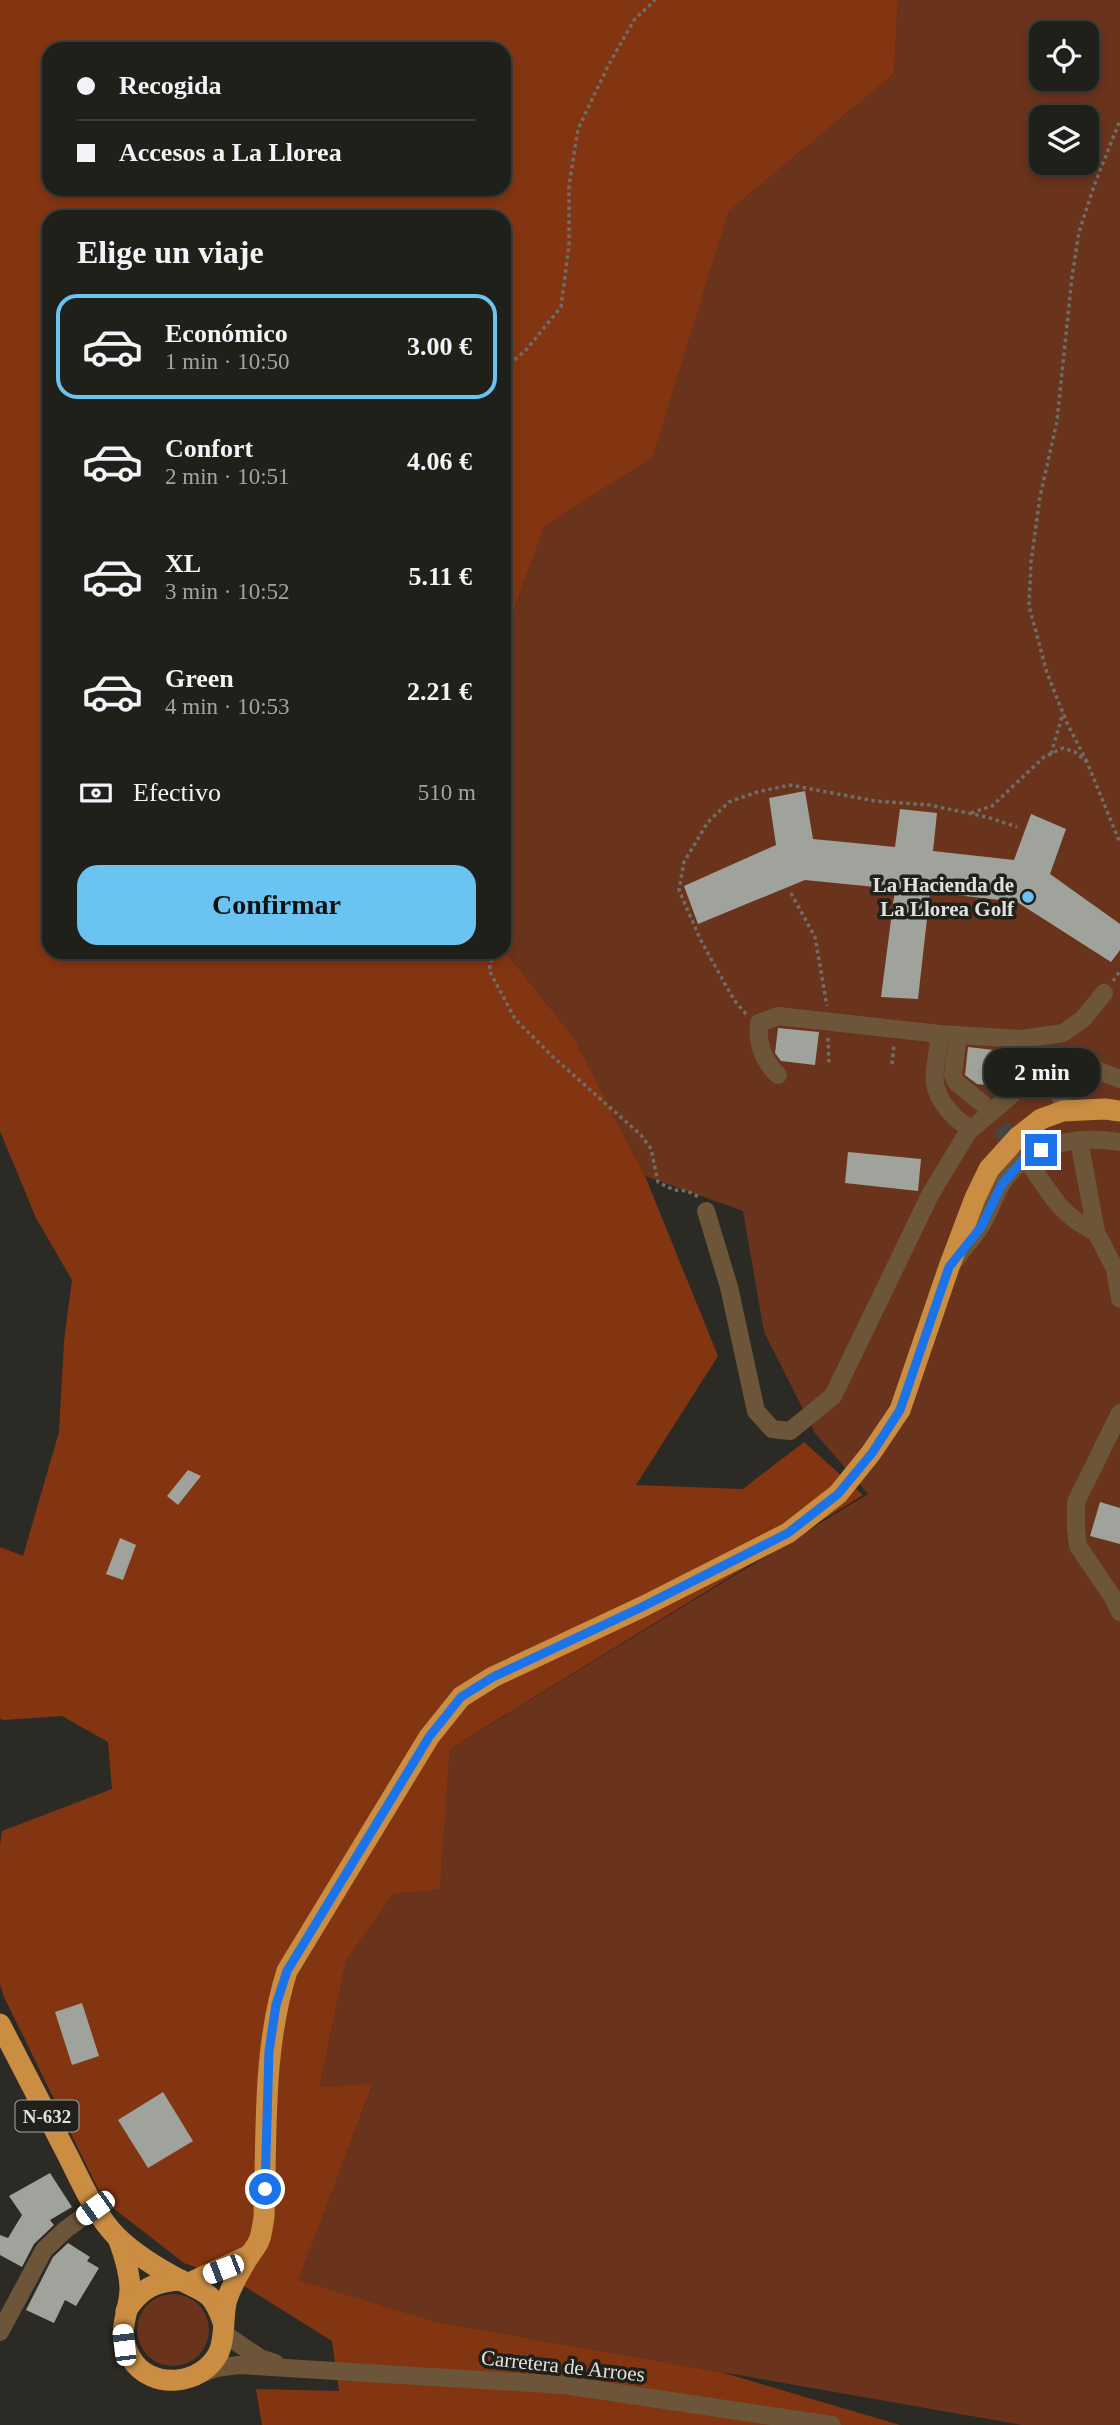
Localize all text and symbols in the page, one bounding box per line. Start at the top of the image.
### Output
map controls [1029,21,1099,175]
button: locate [1029,21,1099,91]
text: Recogida [119,71,222,100]
button: layers [1029,105,1099,175]
text: Accesos a La Llorea [119,138,342,167]
text: Elige un viaje [77,234,264,270]
icon: car [81,315,144,378]
text: Económico [165,319,288,348]
text: 3.00 € [407,332,472,361]
text: 1 min · 10:50 [165,349,290,374]
icon: car [81,430,144,493]
text: Confort [165,434,253,463]
text: 4.06 € [407,447,472,476]
text: 2 min · 10:51 [165,464,290,489]
icon: car [81,545,144,608]
text: XL [165,549,201,578]
text: 5.11 € [408,562,472,591]
text: 3 min · 10:52 [165,579,290,604]
icon: car [81,660,144,723]
text: Green [165,664,234,693]
text: 2.21 € [407,677,472,706]
text: 4 min · 10:53 [165,694,290,719]
icon: cash [77,774,115,812]
text: Efectivo [133,778,221,807]
text: 510 m [418,780,476,805]
button: Confirmar [77,865,476,945]
place label: La Hacienda de La Llorea Golf [873,873,1015,921]
marker: La Hacienda de La Llorea Golf [1020,889,1036,905]
callout: 2 min [983,1048,1099,1098]
text: 2 min [1014,1060,1070,1085]
route end [1025,1134,1057,1166]
road number: N-632 [16,2100,78,2132]
route start [249,2173,281,2205]
car [72,2187,119,2229]
car [200,2252,247,2286]
car [112,2323,137,2367]
street label: Carretera de Arroes [480,2345,646,2387]

